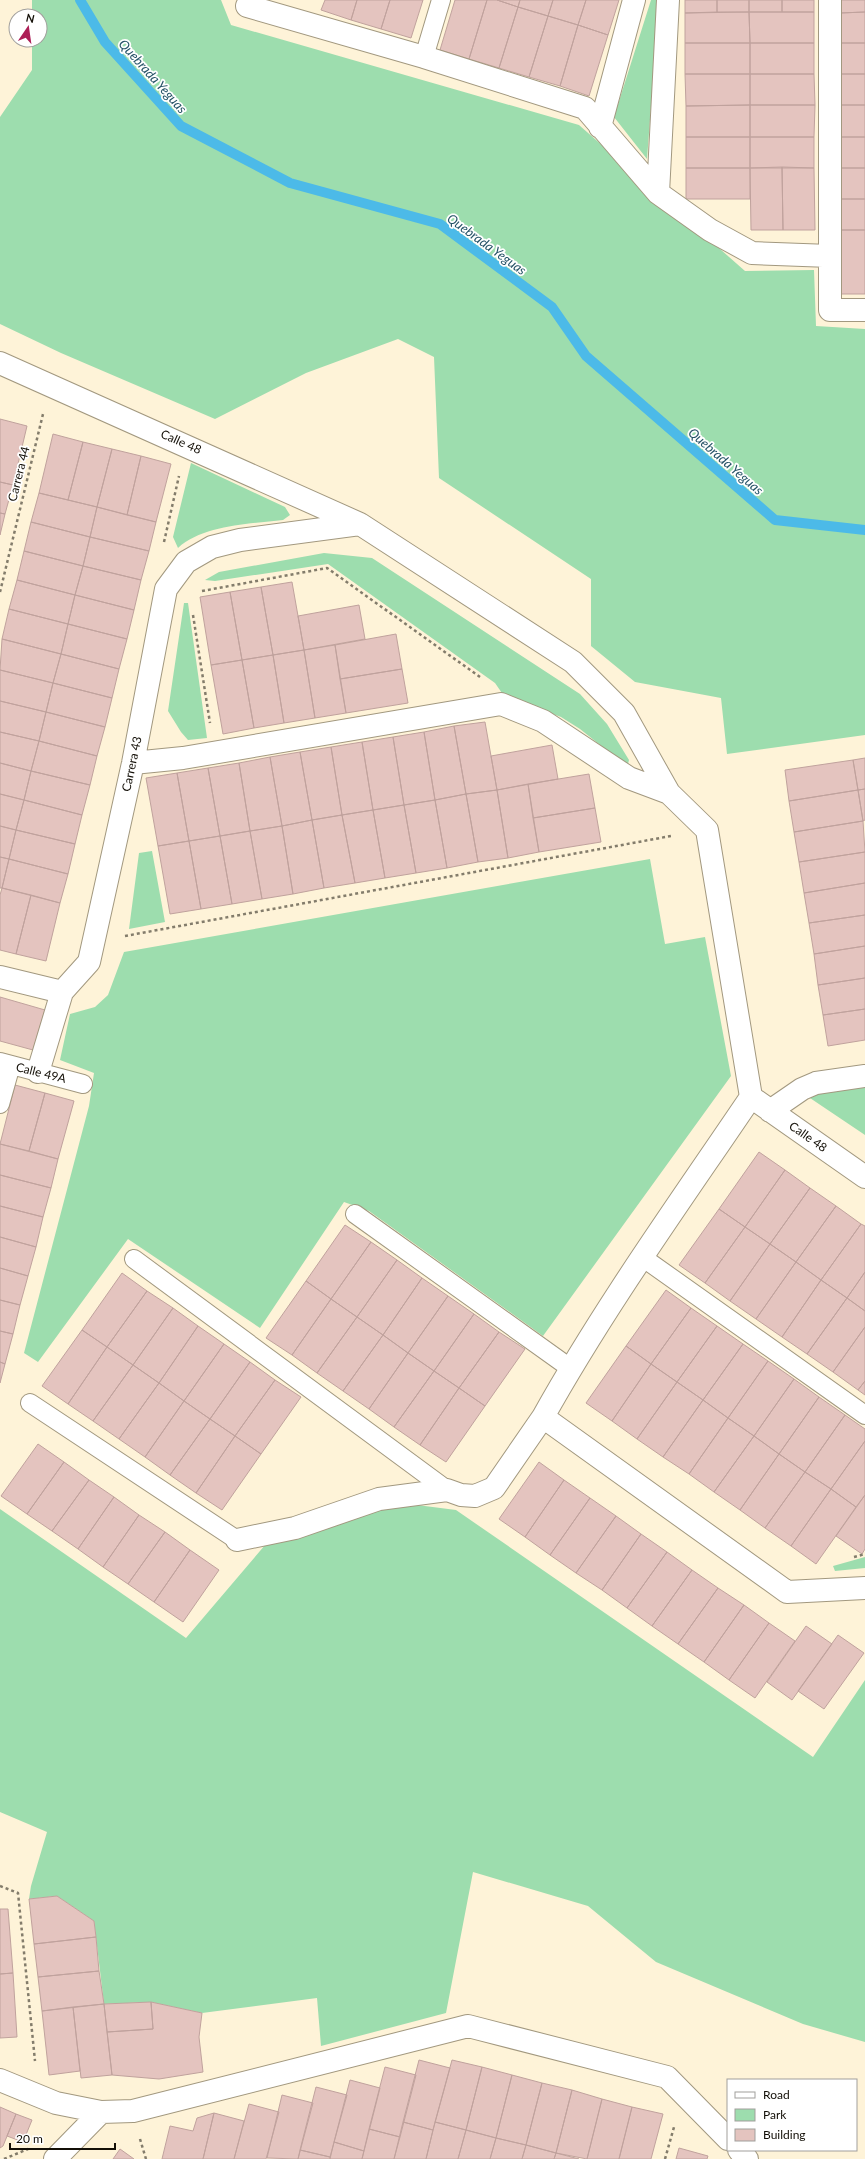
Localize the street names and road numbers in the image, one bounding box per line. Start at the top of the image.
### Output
street label: Calle 48 [159,426,204,457]
street label: Carrera 44 [4,445,33,503]
street label: Carrera 43 [118,735,145,793]
street label: Calle 49A [15,1059,69,1086]
street label: Calle 48 [786,1118,830,1155]

